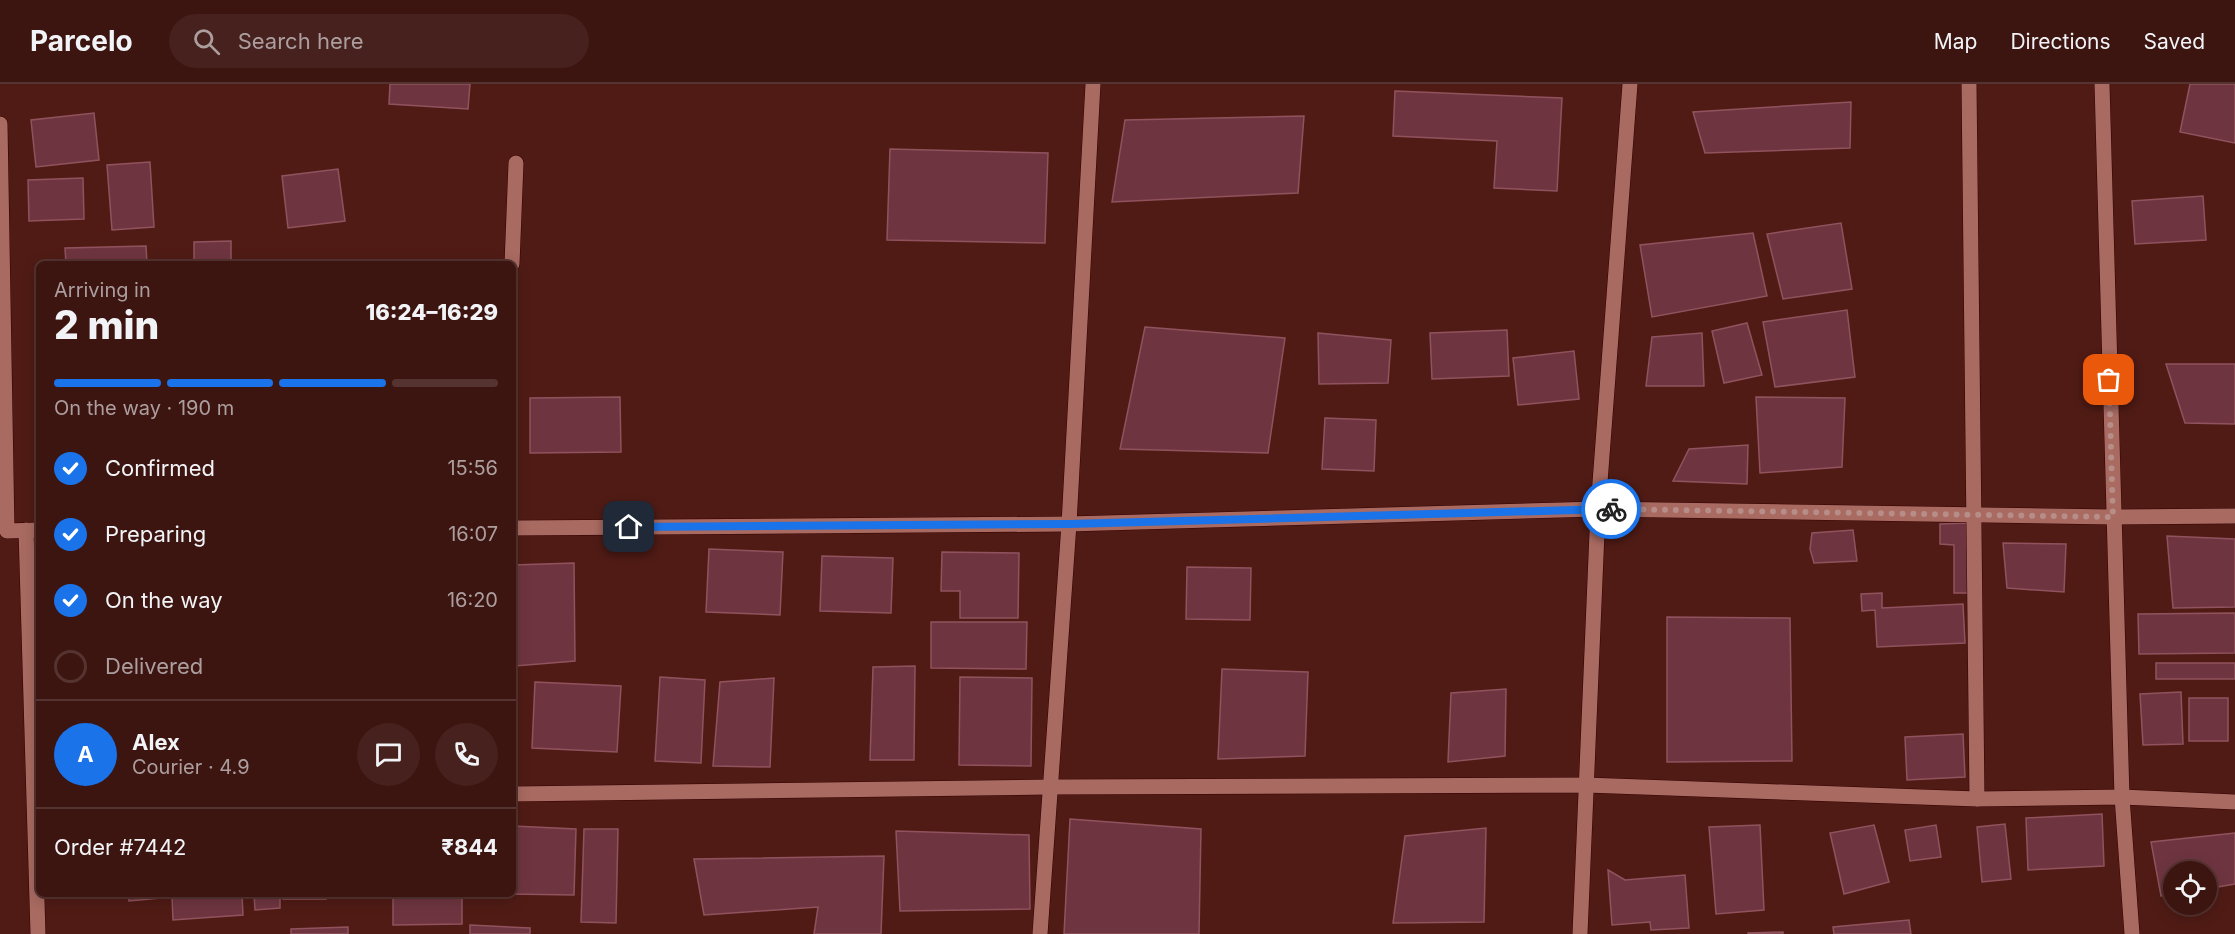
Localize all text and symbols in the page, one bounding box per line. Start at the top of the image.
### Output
search box [169,14,589,68]
text: Parcelo [30,24,133,58]
icon: search [190,25,223,58]
text: Search here [238,28,363,54]
text: Map [1934,29,1977,54]
text: Directions [2010,29,2111,54]
text: Saved [2144,29,2205,54]
text: Arriving in [54,278,151,302]
text: 16:24–16:29 [366,299,498,325]
text: 2 min [54,301,159,348]
pin [2083,354,2134,405]
icon: bag [2092,363,2125,396]
text: On the way · 190 m [54,396,234,420]
icon: check [54,452,87,485]
text: Confirmed [105,455,215,481]
text: 15:56 [447,456,498,480]
courier [1581,479,1641,539]
icon: bike [1595,493,1628,526]
pin [603,501,654,552]
icon: home [612,510,645,543]
icon: check [54,518,87,551]
text: Preparing [105,521,206,547]
text: 16:07 [448,522,498,546]
icon: check [54,584,87,617]
text: On the way [105,587,223,613]
text: 16:20 [447,588,498,612]
text: Delivered [105,653,203,679]
button: chat [357,723,420,786]
button: phone [435,723,498,786]
text: Alex [132,729,180,755]
text: A [77,741,94,767]
text: Courier · 4.9 [132,755,250,779]
text: Order #7442 [54,834,186,860]
text: ₹844 [441,834,498,860]
map controls [2163,861,2217,915]
button: locate [2163,861,2217,915]

